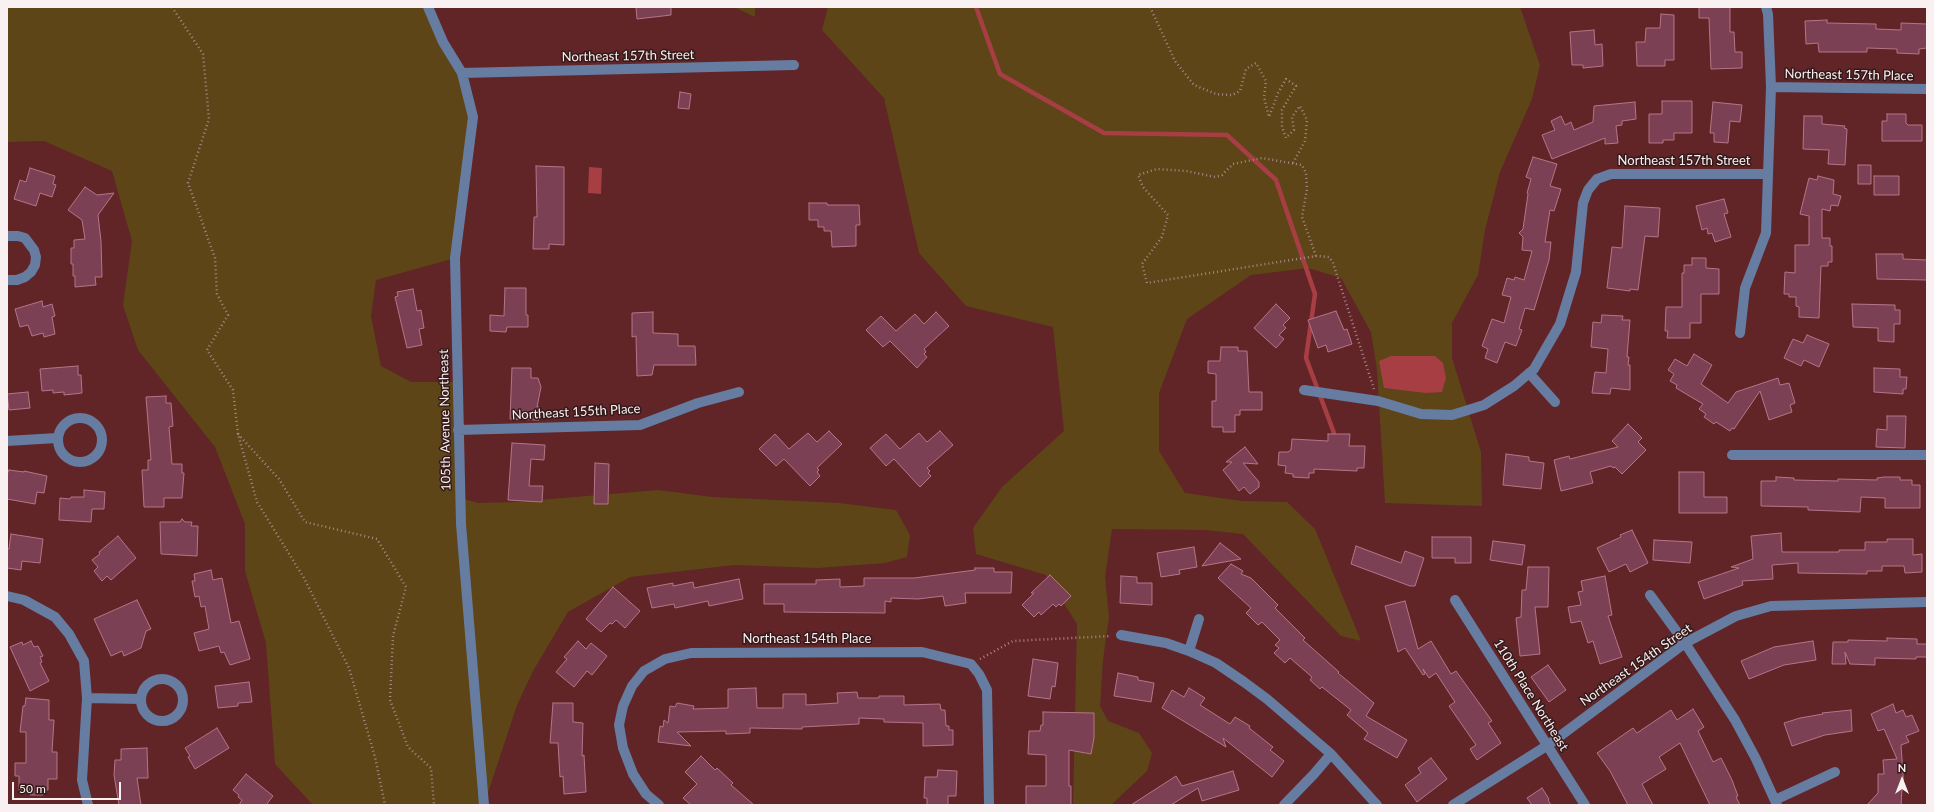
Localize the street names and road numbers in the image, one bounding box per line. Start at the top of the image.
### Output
street label: Northeast 157th Street [561,47,695,65]
street label: Northeast 157th Place [1784,66,1914,84]
street label: Northeast 157th Street [1618,153,1750,169]
street label: 105th Avenue Northeast [436,349,454,491]
street label: Northeast 155th Place [511,401,641,423]
street label: Northeast 154th Street [1577,621,1695,709]
street label: Northeast 154th Place [743,631,871,647]
street label: 110th Place Northeast [1490,636,1572,754]

